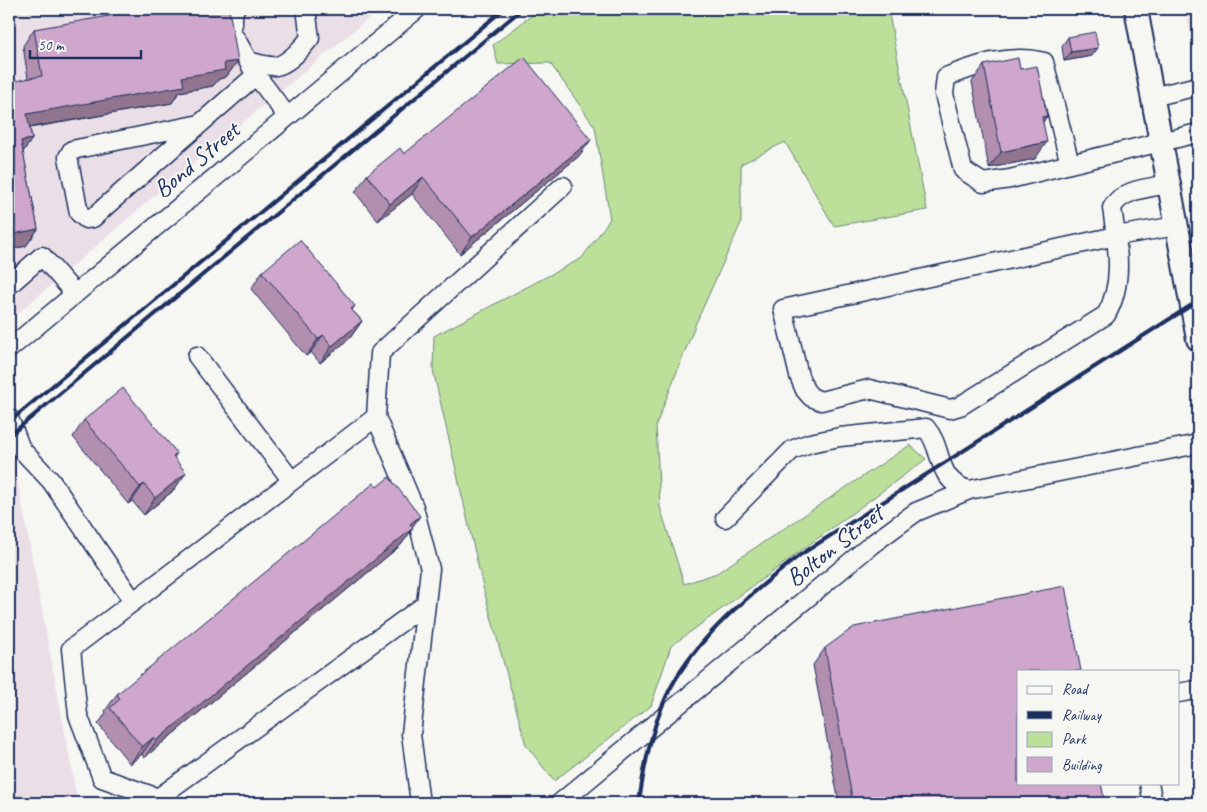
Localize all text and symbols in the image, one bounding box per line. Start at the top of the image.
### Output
scale bar [30,28,141,60]
text: 50 m [38,36,65,55]
street label: Bond Street [147,113,248,205]
street label: Bolton Street [779,496,893,594]
legend [1017,670,1180,784]
text: Road [1062,680,1089,699]
text: Railway [1062,706,1103,725]
text: Park [1062,730,1087,749]
text: Building [1062,756,1102,775]

